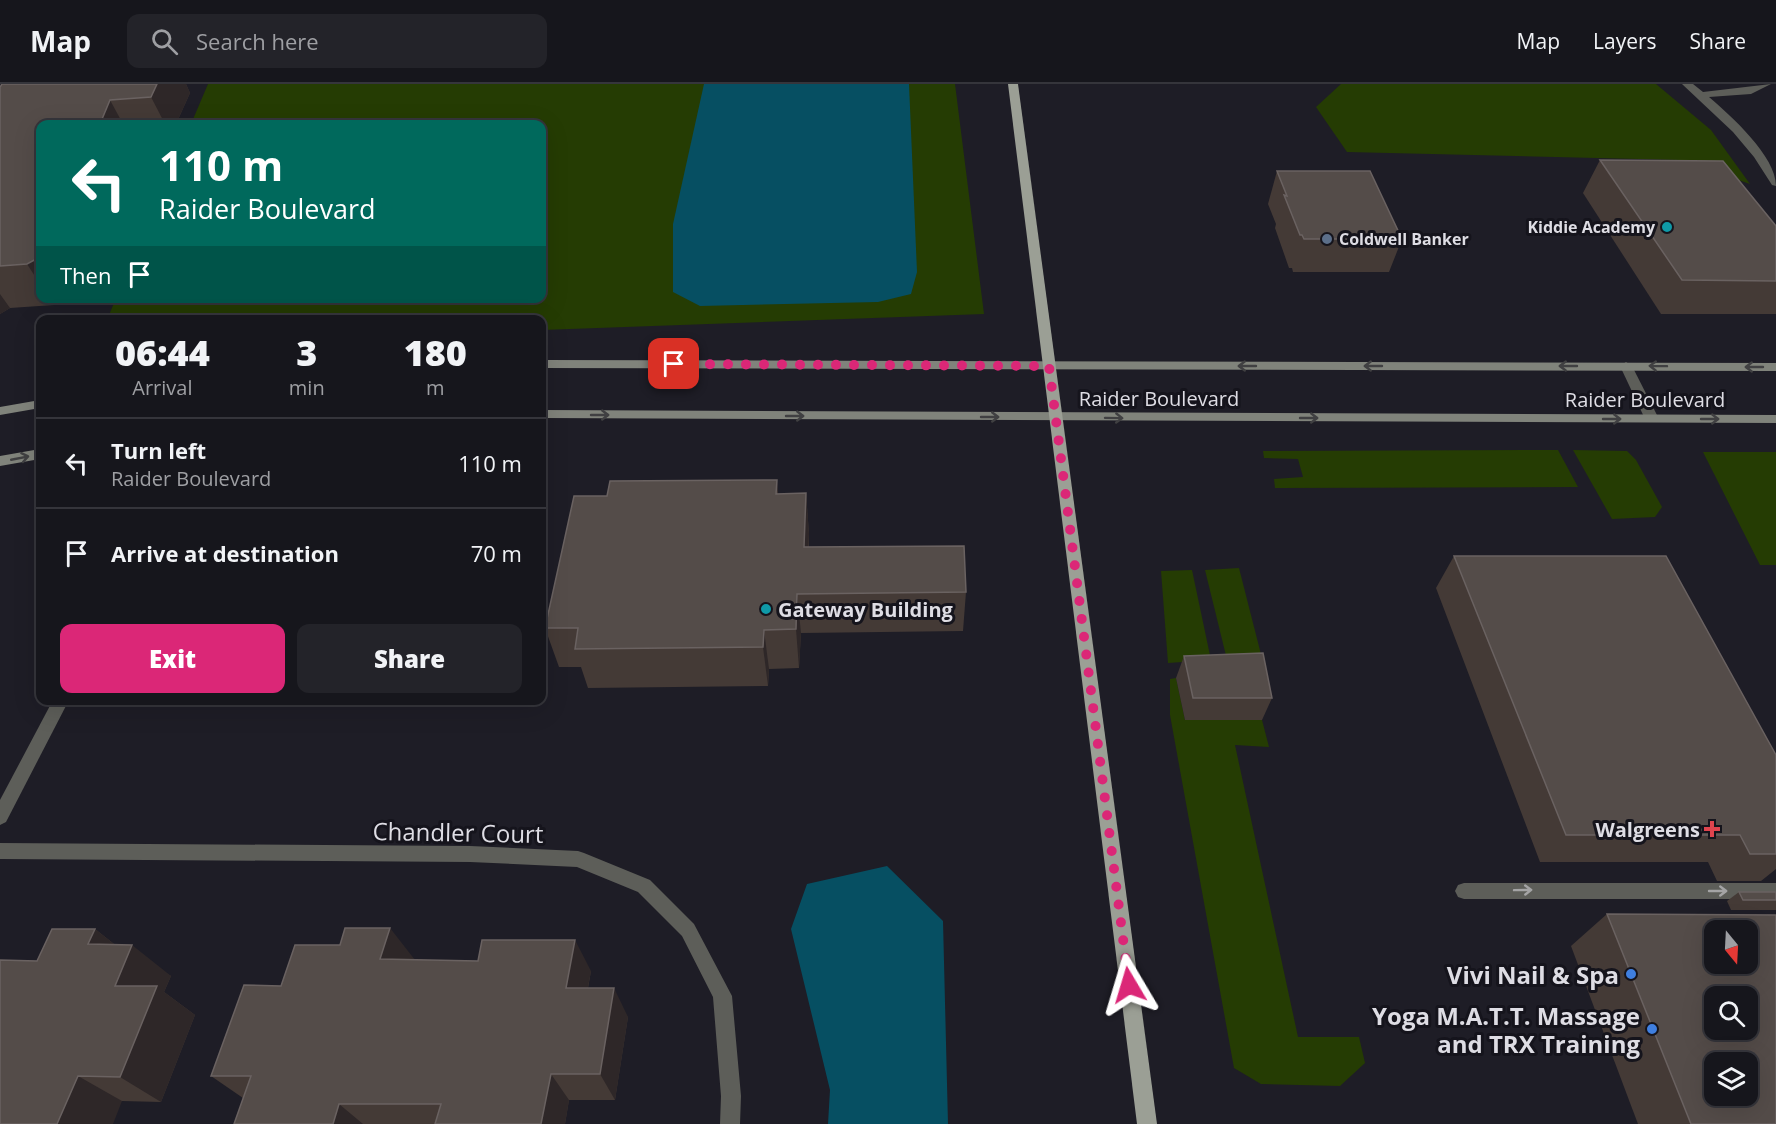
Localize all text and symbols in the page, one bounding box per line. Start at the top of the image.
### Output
search box [127,14,547,68]
text: Map [30,22,91,60]
icon: search [148,25,181,58]
text: Search here [196,26,319,56]
text: Map [1517,27,1560,55]
text: Layers [1593,27,1657,55]
text: Share [1690,27,1746,55]
text: 110 m [159,136,283,193]
icon: left [60,144,138,222]
text: Raider Boulevard [159,190,375,227]
place label: Kiddie Academy [1527,216,1656,238]
marker: Kiddie Academy [1660,220,1674,234]
place label: Coldwell Banker [1339,228,1469,250]
marker: Coldwell Banker [1320,232,1334,246]
icon: arrive [123,258,156,291]
text: Then [60,260,111,290]
text: 06:44 [115,328,210,377]
text: 3 [296,328,317,377]
text: 180 [404,328,467,377]
pin [648,338,699,389]
icon: arrive [657,347,690,380]
one-way arrow [1238,360,1258,372]
one-way arrow [1363,360,1383,372]
one-way arrow [1558,360,1578,372]
one-way arrow [1648,360,1668,372]
one-way arrow [1744,361,1764,373]
text: Arrival [132,374,193,401]
text: min [289,374,325,401]
text: m [426,374,445,401]
street label: Raider Boulevard [1079,385,1239,412]
street label: Raider Boulevard [1565,386,1725,413]
one-way arrow [589,409,609,421]
one-way arrow [784,410,804,422]
one-way arrow [979,411,999,423]
one-way arrow [1103,412,1123,423]
one-way arrow [1298,412,1318,424]
one-way arrow [1601,413,1621,425]
one-way arrow [1700,413,1720,425]
text: Turn left [111,435,206,465]
icon: left [60,447,93,480]
text: 110 m [458,448,522,478]
one-way arrow [10,452,30,463]
text: Raider Boulevard [111,465,271,492]
icon: arrive [60,537,93,570]
text: Arrive at destination [111,538,339,568]
text: 70 m [471,538,522,568]
place label: Gateway Building [778,596,954,623]
marker: Gateway Building [759,602,773,616]
button: Exit [60,624,285,693]
button: Share [297,624,522,693]
street label: Chandler Court [372,814,544,850]
place label: Walgreens [1595,816,1700,843]
marker: Walgreens [1705,822,1719,836]
one-way arrow [1512,885,1532,896]
one-way arrow [1707,885,1727,897]
north arrow [1704,920,1758,974]
map controls [1704,920,1758,1106]
position arrow [1097,953,1161,1017]
place label: Vivi Nail & Spa [1447,958,1619,991]
marker: Vivi Nail & Spa [1624,967,1638,981]
button: search [1704,986,1758,1040]
place label: Yoga M.A.T.T. Massage and TRX Training [1372,999,1640,1060]
marker: Yoga M.A.T.T. Massage and TRX Training [1645,1022,1659,1036]
button: layers [1704,1052,1758,1106]

